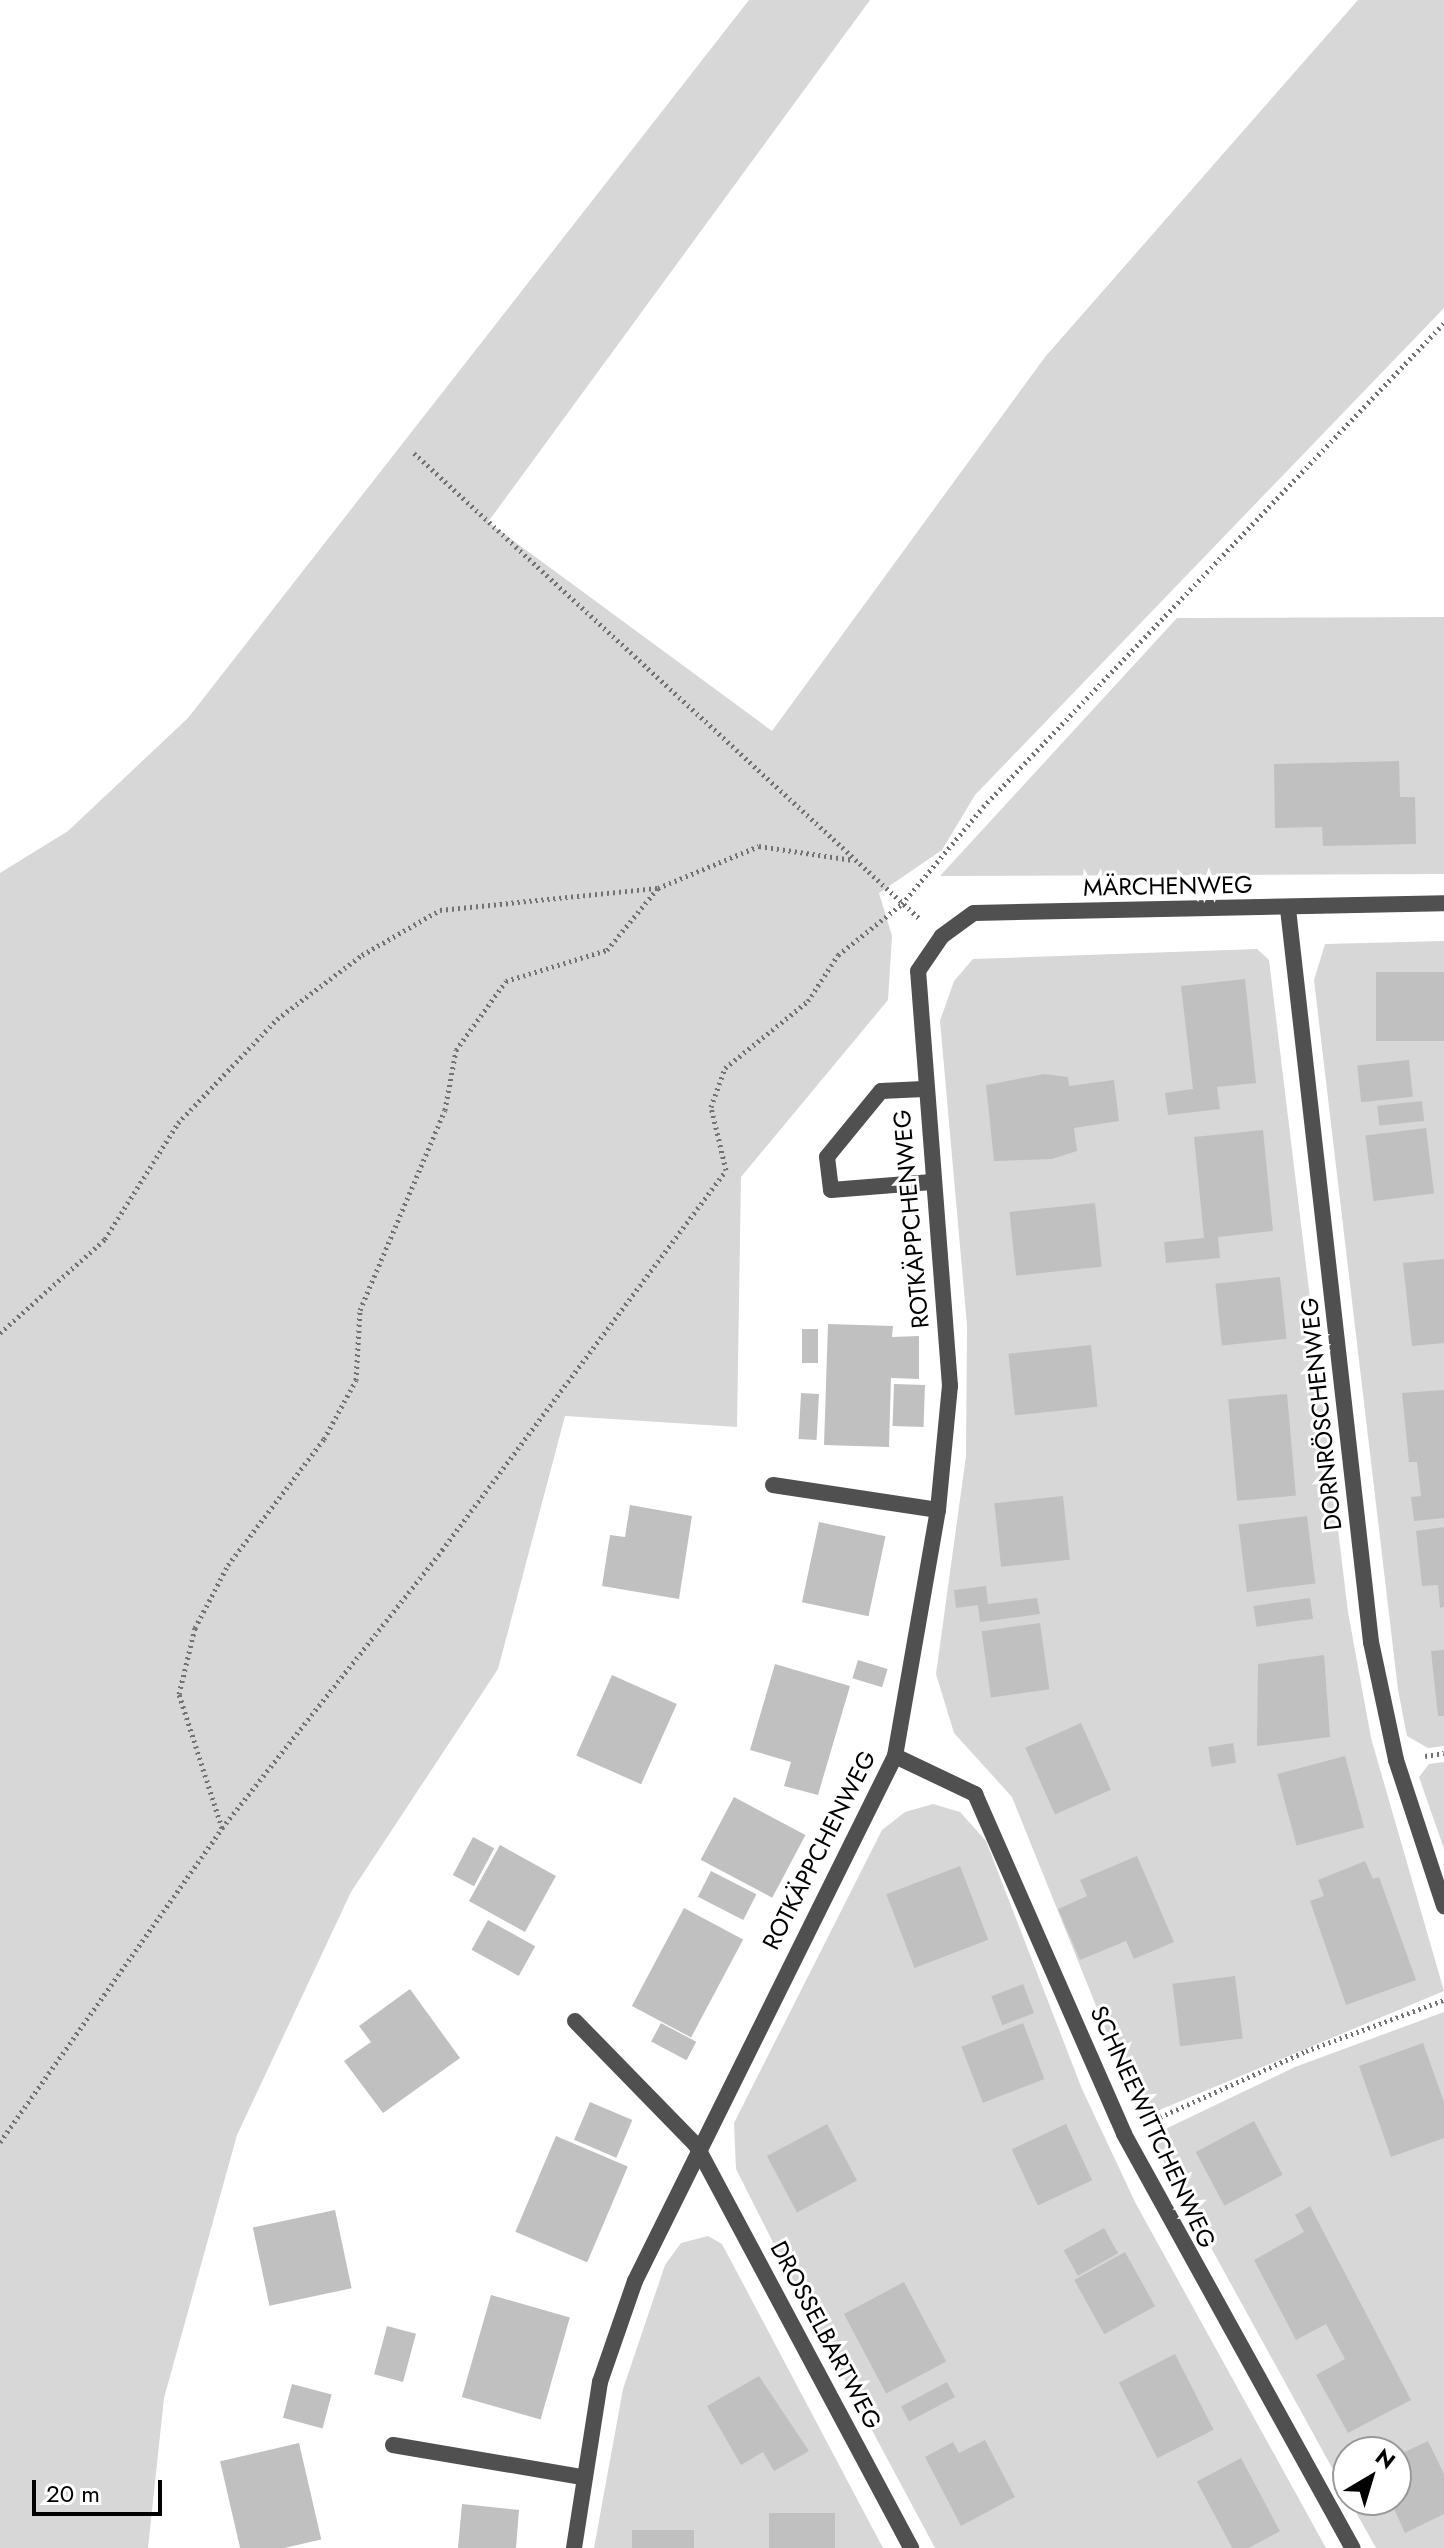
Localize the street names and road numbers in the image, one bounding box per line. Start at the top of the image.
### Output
street label: MÄRCHENWEG [1083,870,1253,902]
street label: ROTKÄPPCHENWEG [887,1108,935,1330]
street label: DORNRÖSCHENWEG [1294,1296,1348,1532]
street label: ROTKÄPPCHENWEG [756,1746,882,1954]
street label: SCHNEEWITTCHENWEG [1084,2001,1222,2253]
street label: DROSSELBARTWEG [764,2236,888,2434]

